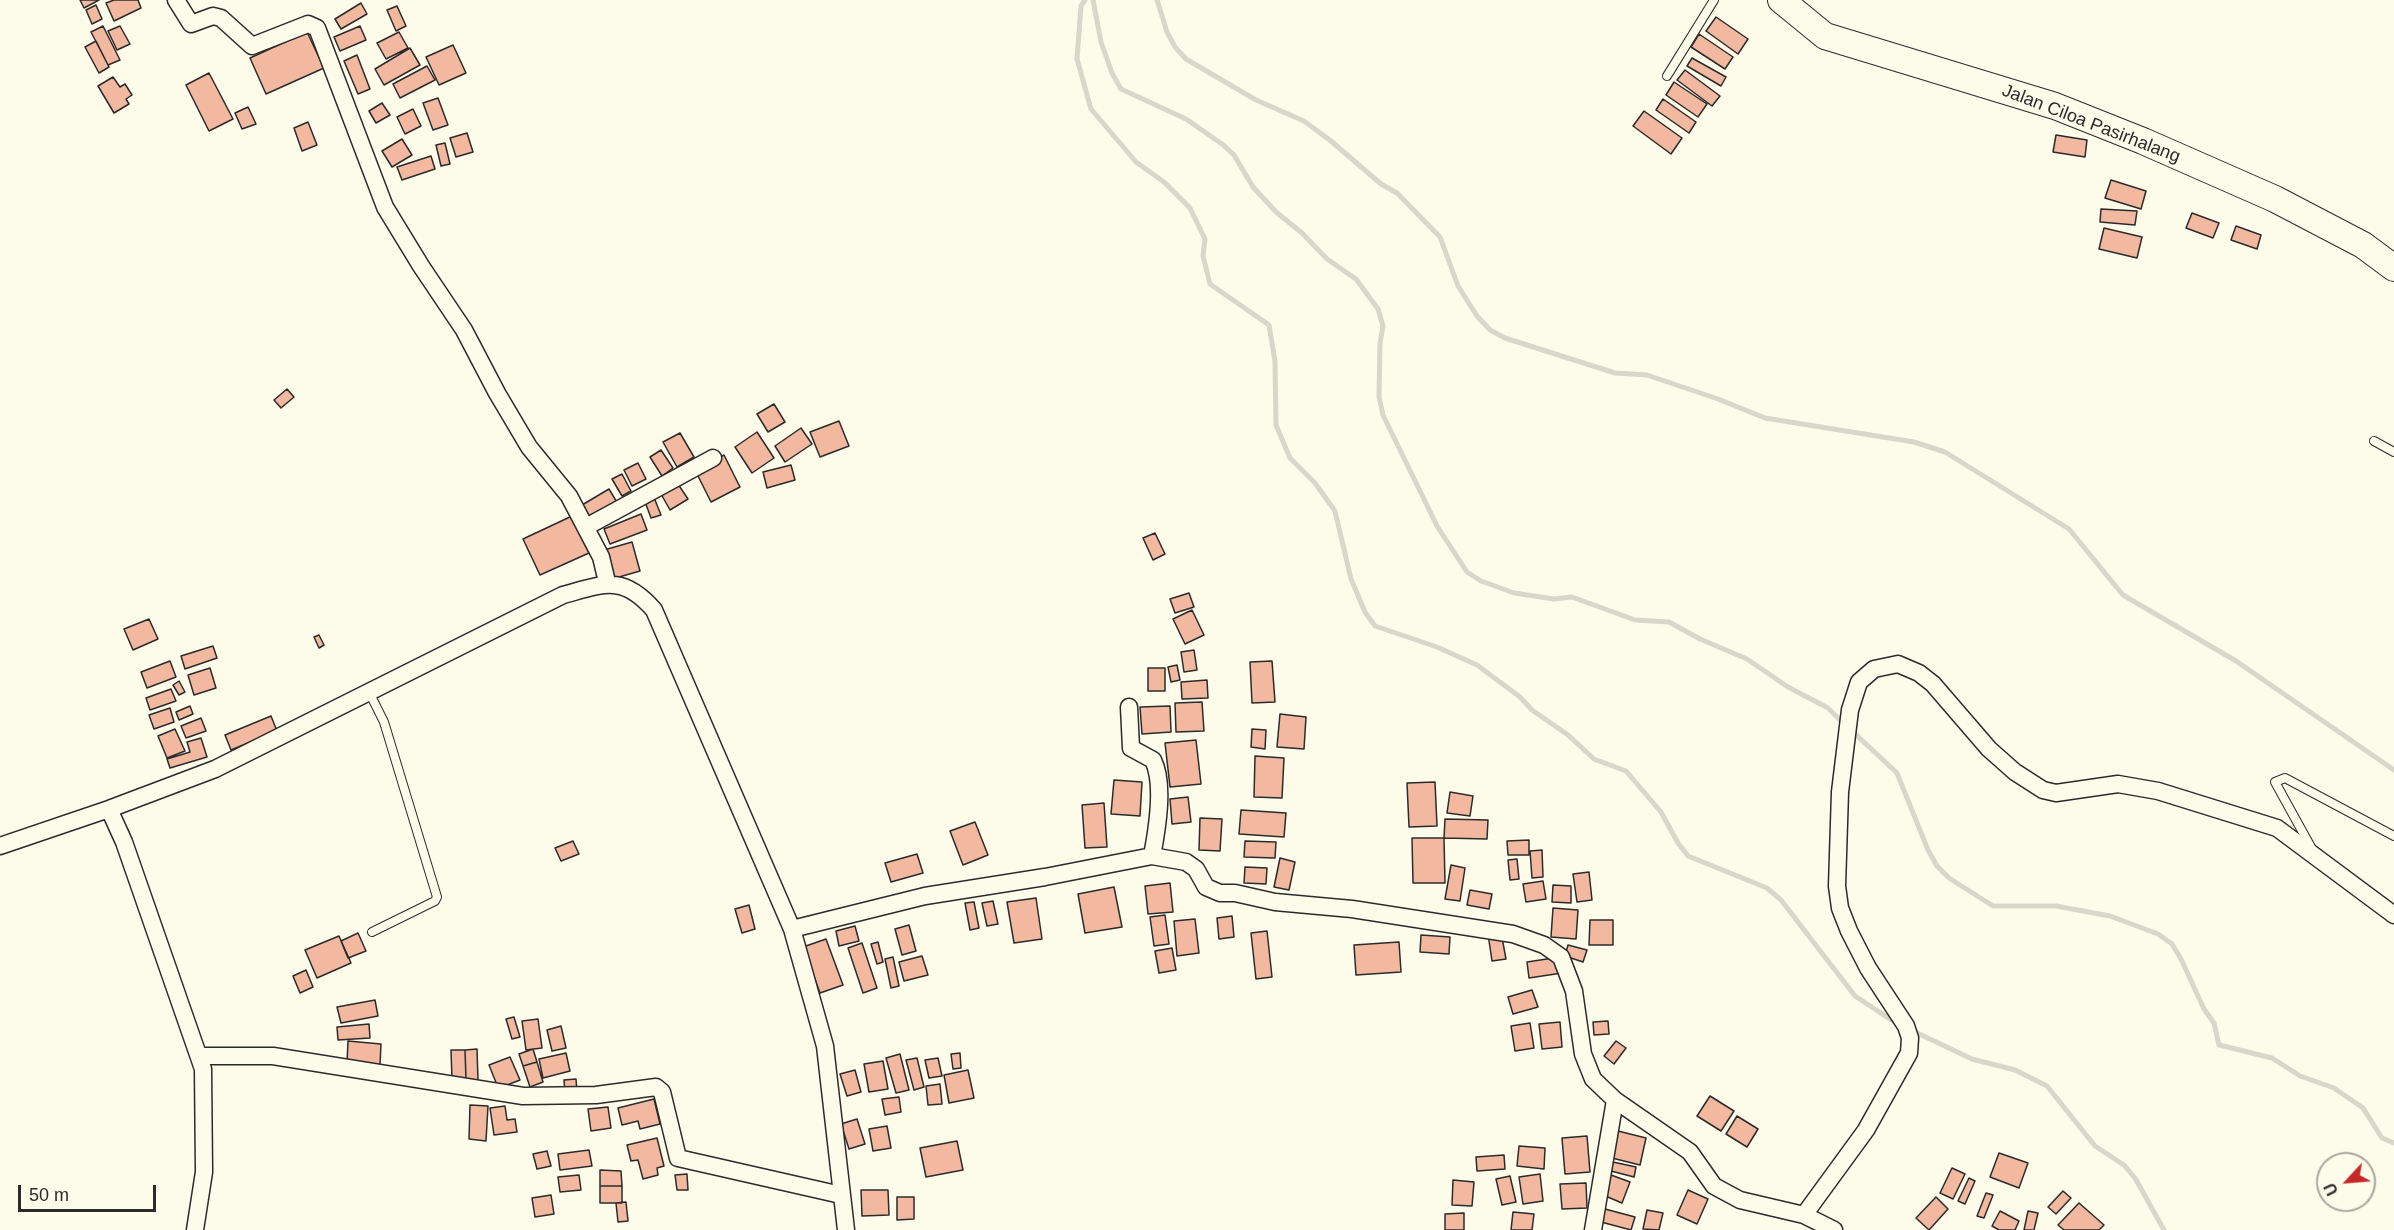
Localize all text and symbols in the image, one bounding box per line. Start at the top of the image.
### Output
street label: Jalan Ciloa Pasirhalang [1999,80,2183,168]
north arrow [2316,1152,2376,1212]
scale bar [21,1173,159,1211]
text: U [2321,1180,2341,1198]
text: 50 m [29,1185,69,1205]

